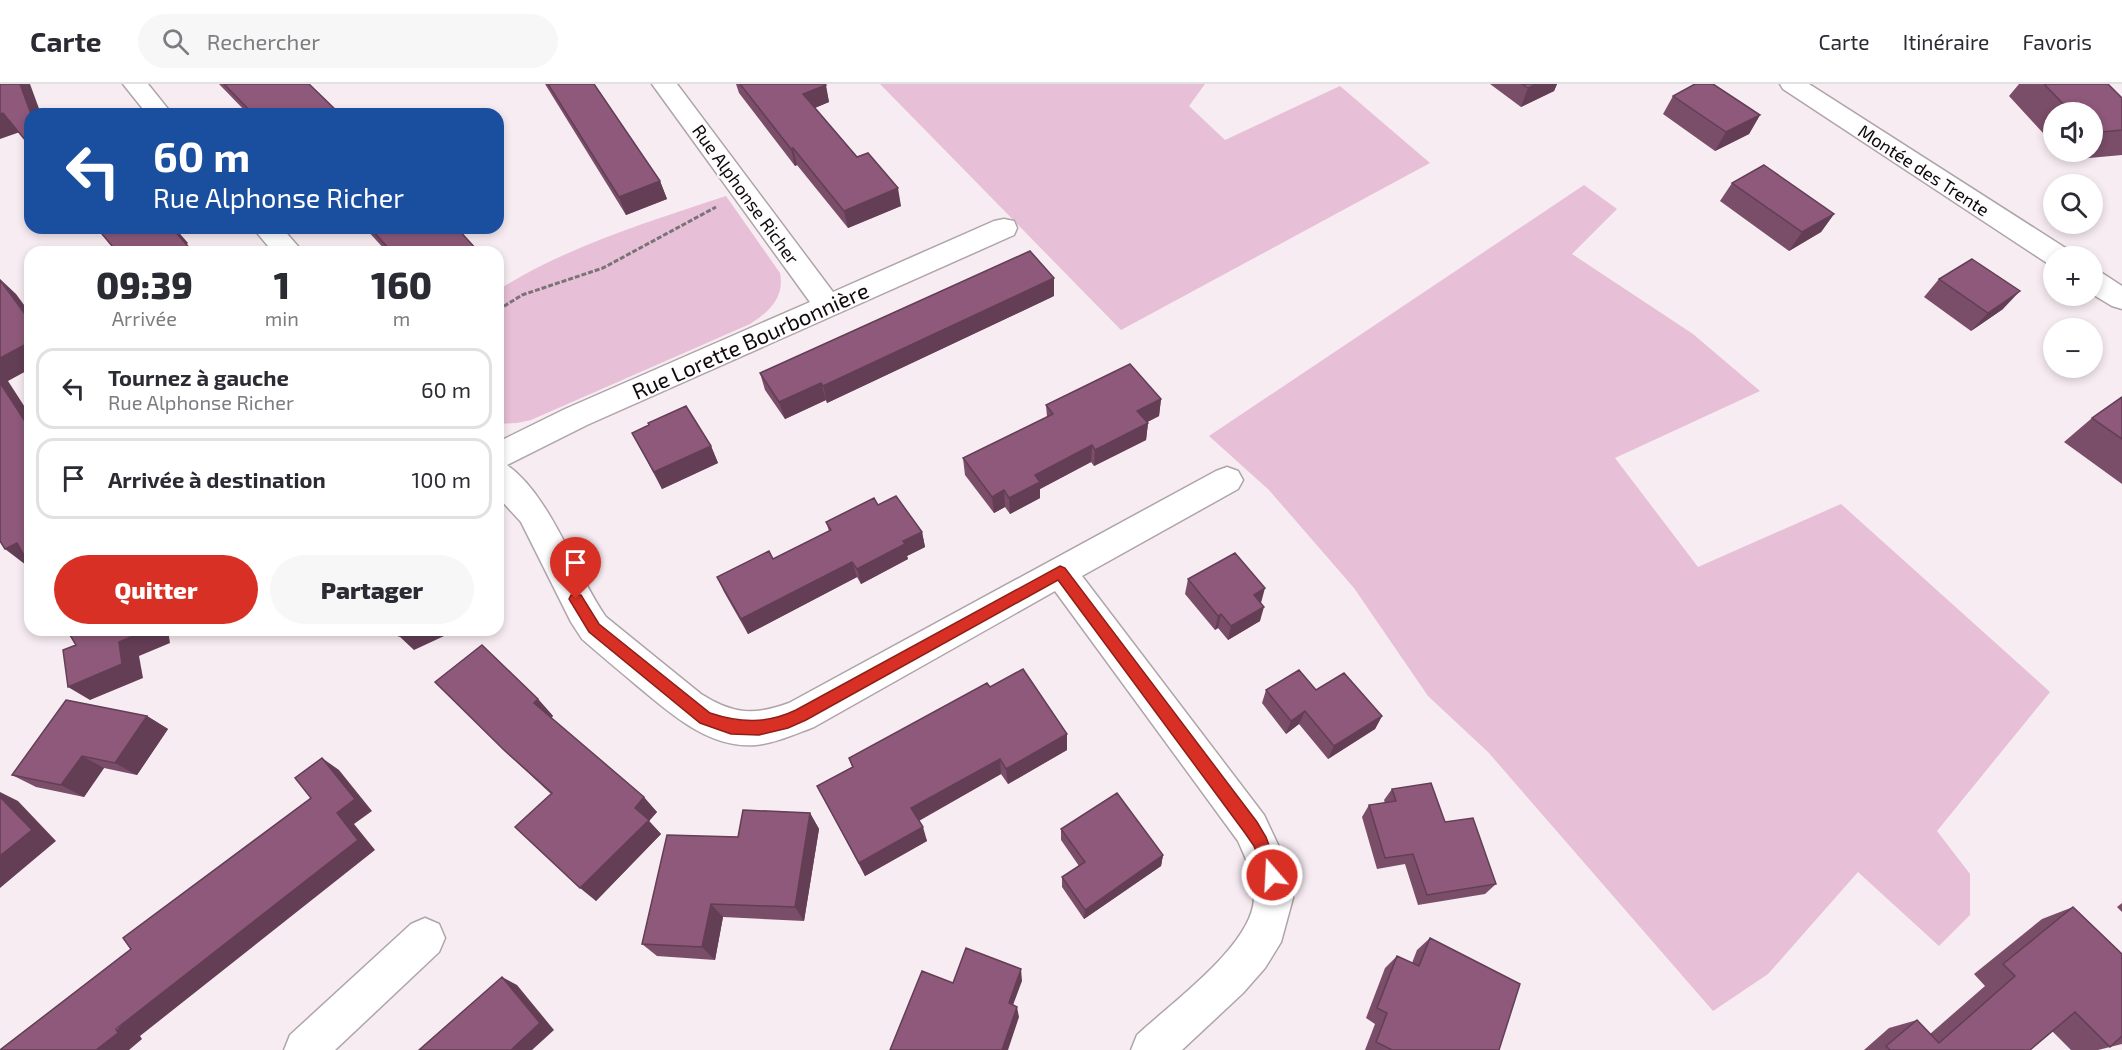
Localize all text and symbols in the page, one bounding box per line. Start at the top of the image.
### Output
search box [138,14,558,68]
text: Carte [30,24,102,58]
icon: search [159,25,192,58]
text: Rechercher [207,28,320,54]
text: Carte [1818,29,1870,54]
text: Itinéraire [1903,29,1989,54]
text: Favoris [2022,29,2092,54]
map controls [2043,102,2103,378]
button: sound [2043,102,2103,162]
street label: Montée des Trente [1854,119,1994,221]
street label: Rue Alphonse Richer [688,120,804,268]
text: 60 m [153,130,250,180]
icon: left [54,132,132,210]
button: search [2043,174,2103,234]
text: Rue Alphonse Richer [153,181,404,213]
button: + [2043,246,2103,306]
text: 09:39 [96,263,193,306]
text: 1 [274,263,290,306]
text: 160 [371,263,432,306]
street label: Rue Lorette Bourbonnière [628,276,872,404]
text: Arrivée [112,306,177,330]
text: min [265,306,299,330]
text: m [393,306,410,330]
button: − [2043,318,2103,378]
text: Tournez à gauche [108,364,289,390]
icon: left [57,372,90,405]
text: 60 m [421,376,471,402]
text: Rue Alphonse Richer [108,390,294,414]
icon: arrive [57,462,90,495]
text: Arrivée à destination [108,466,326,492]
text: 100 m [412,466,471,492]
pin [550,537,601,599]
icon: arrive [559,546,592,579]
button: Quitter [54,555,258,624]
button: Partager [270,555,474,624]
position arrow [1240,843,1304,907]

